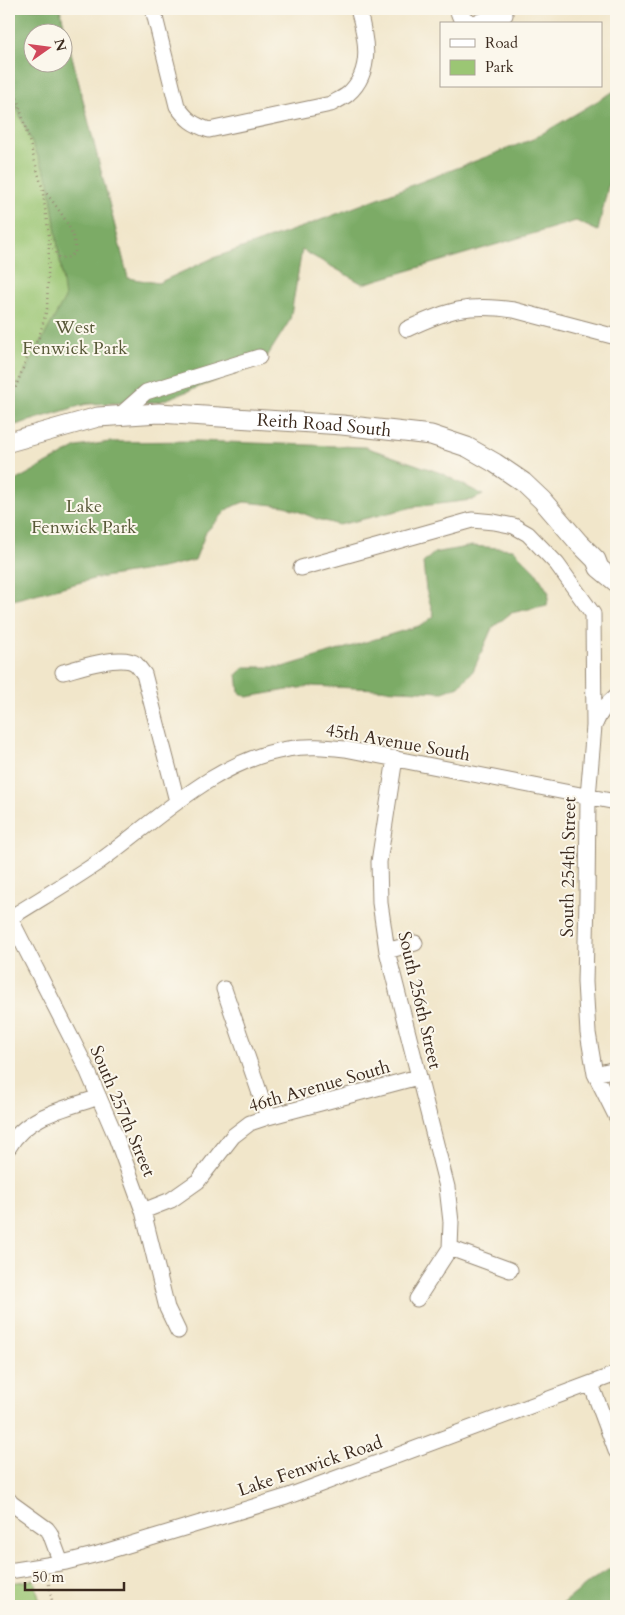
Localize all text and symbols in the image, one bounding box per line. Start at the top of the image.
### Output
north arrow [22,22,72,72]
legend [440,22,602,88]
text: Road [485,33,518,53]
text: N [49,37,71,53]
text: Park [485,57,514,77]
park label: West Fenwick Park [22,315,128,361]
street label: Reith Road South [256,407,393,443]
park label: Lake Fenwick Park [31,494,137,540]
street label: 45th Avenue South [324,717,472,768]
street label: South 254th Street [555,796,582,937]
street label: South 256th Street [392,929,448,1072]
street label: South 257th Street [84,1042,162,1181]
street label: 46th Avenue South [245,1054,393,1119]
street label: Lake Fenwick Road [234,1430,386,1503]
scale bar [25,1560,124,1592]
text: 50 m [32,1567,64,1587]

